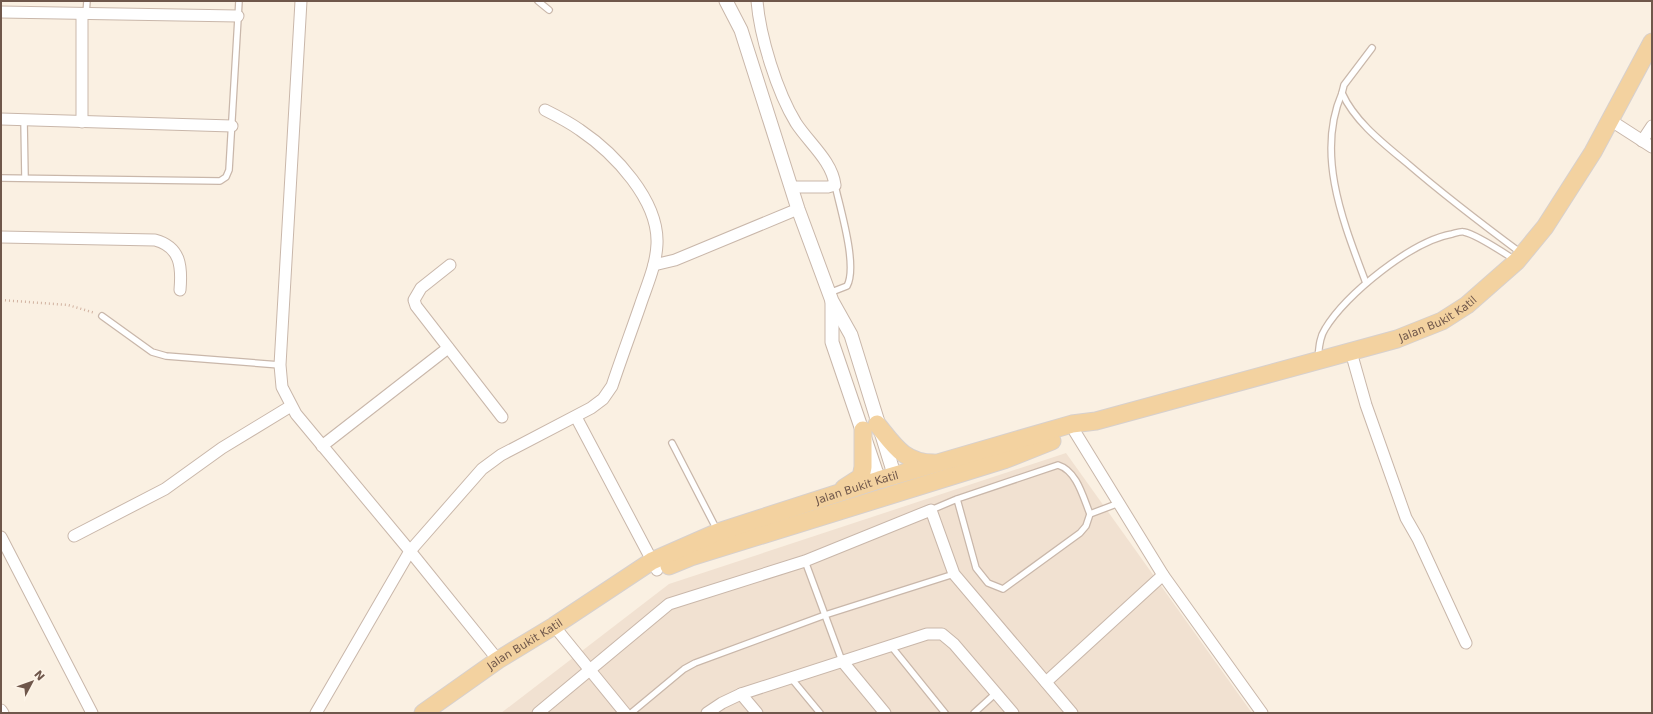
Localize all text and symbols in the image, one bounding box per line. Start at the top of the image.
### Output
street label: Jalan Bukit Katil [1396,293,1479,344]
street label: Jalan Bukit Katil [813,468,900,507]
street label: Jalan Bukit Katil [484,616,565,673]
north arrow [12,662,52,702]
text: N [31,668,47,684]

